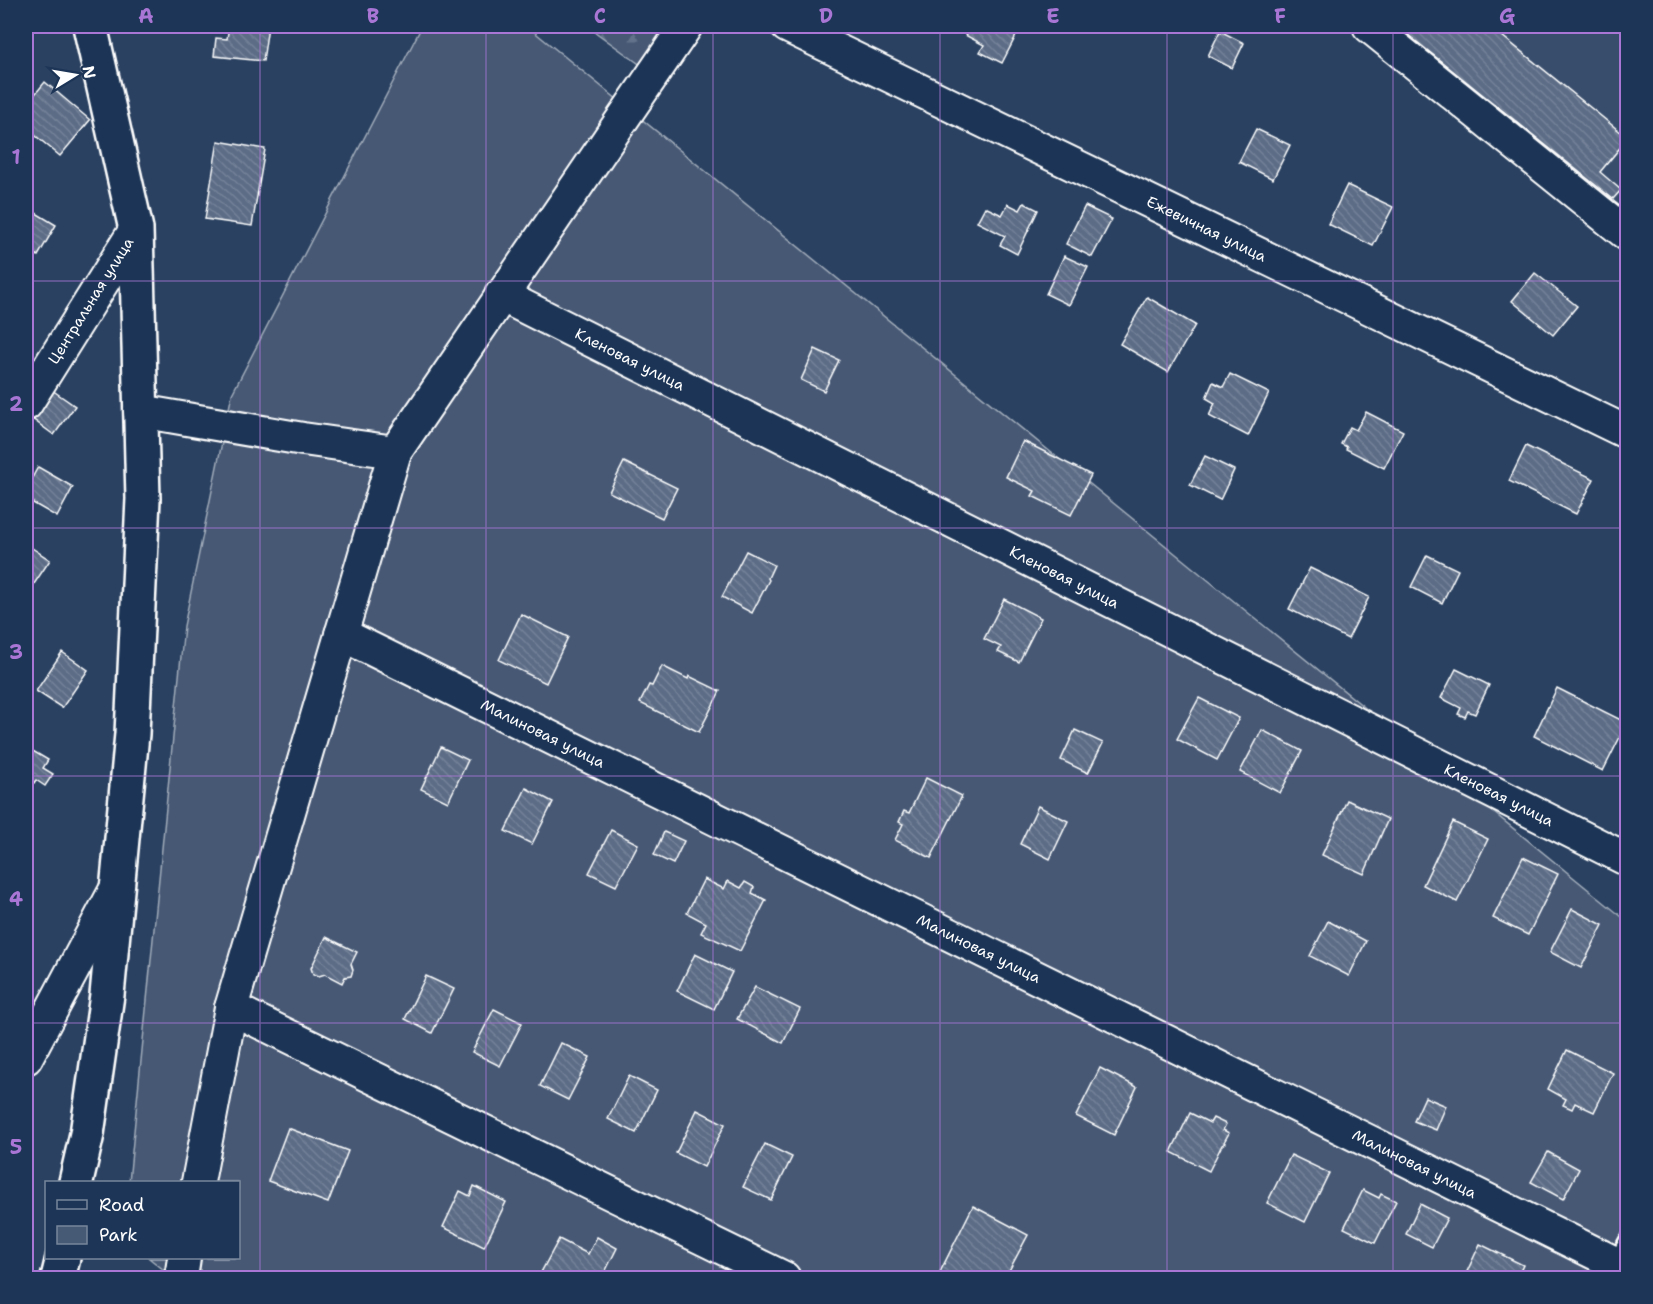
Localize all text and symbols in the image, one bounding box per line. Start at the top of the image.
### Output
text: A [138,3,154,29]
text: B [367,3,379,29]
text: C [594,3,606,29]
text: D [819,3,833,29]
text: E [1046,3,1060,29]
text: F [1274,3,1286,29]
text: G [1499,3,1515,29]
north arrow [45,45,105,105]
text: N [78,64,101,80]
text: 1 [11,144,21,170]
street label: Ежевичная улица [1143,191,1270,267]
street label: Центральная улица [44,233,139,368]
street label: Кленовая улица [571,324,689,396]
text: 2 [9,391,23,417]
street label: Кленовая улица [1006,541,1123,614]
text: 3 [9,639,23,665]
street label: Малиновая улица [477,695,609,773]
street label: Кленовая улица [1440,759,1557,831]
text: 4 [9,886,23,912]
street label: Малиновая улица [913,910,1045,988]
street label: Малиновая улица [1349,1125,1480,1203]
text: 5 [10,1134,22,1160]
legend [45,1181,240,1259]
text: Road [99,1193,144,1217]
text: Park [99,1223,138,1247]

